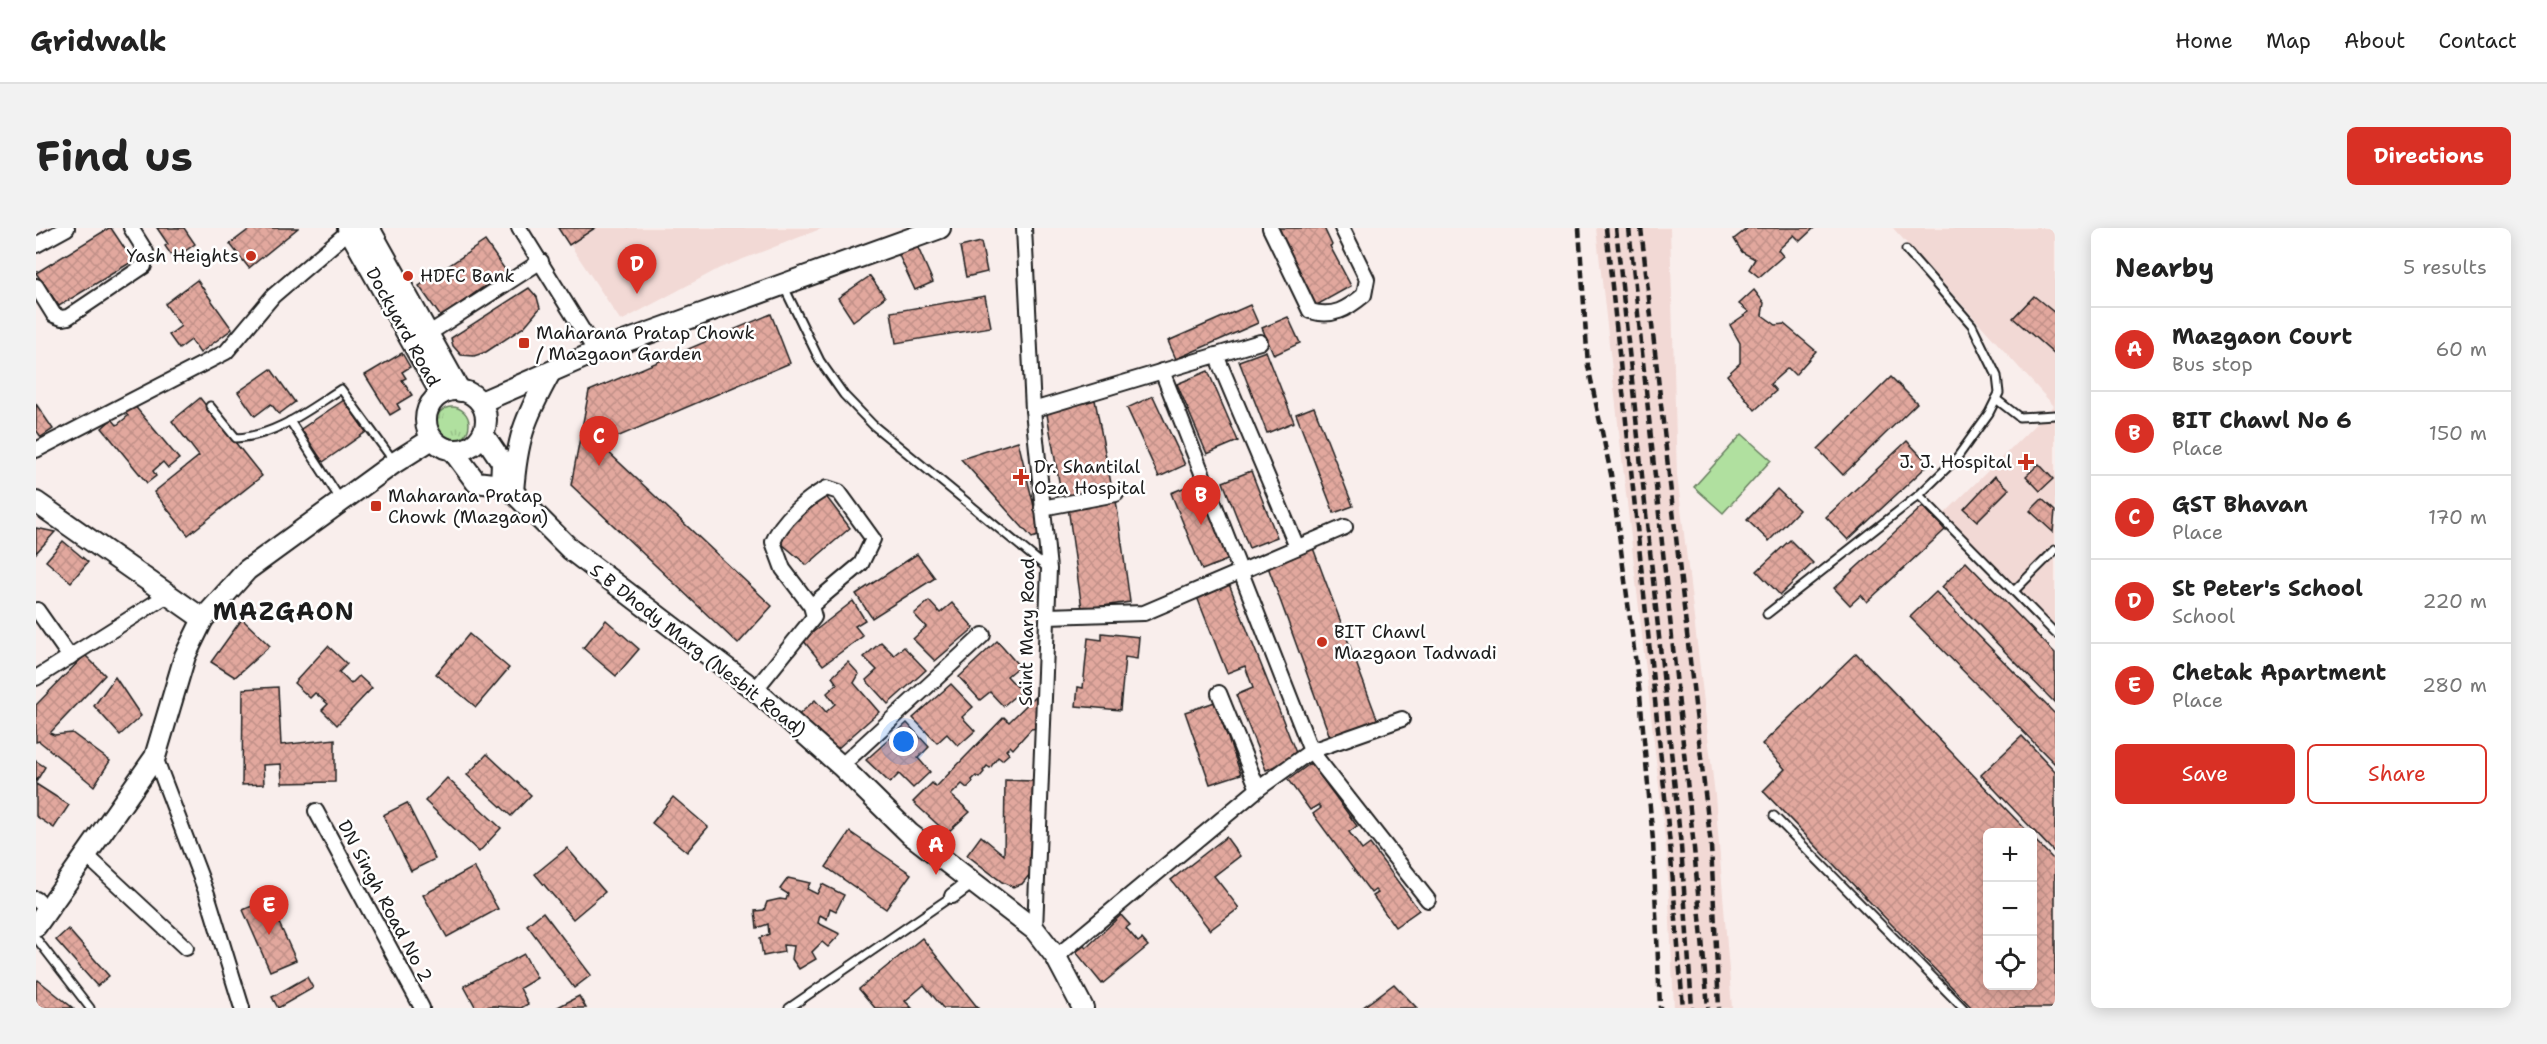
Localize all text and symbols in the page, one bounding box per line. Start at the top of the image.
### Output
text: Gridwalk [30,22,167,60]
text: Home [2175,27,2233,55]
text: Map [2266,27,2311,55]
text: About [2344,27,2405,55]
text: Contact [2438,27,2517,55]
button: Directions [2347,127,2511,185]
text: Find us [36,128,193,184]
place label: Yash Heights [126,244,239,268]
pin: D [618,244,656,294]
marker: Yash Heights [244,249,258,263]
text: Nearby [2115,250,2214,285]
text: 5 results [2403,254,2487,280]
street label: Dockyard Road [360,263,446,391]
place label: HDFC Bank [420,264,515,288]
marker: HDFC Bank [401,269,415,283]
place label: Maharana Pratap Chowk / Mazgaon Garden [536,321,755,366]
text: Mazgaon Court [2172,322,2352,351]
marker: Maharana Pratap Chowk / Mazgaon Garden [517,336,531,350]
text: A [2127,336,2142,362]
text: 60 m [2435,336,2487,362]
text: Bus stop [2172,351,2253,377]
text: BIT Chawl No 6 [2172,406,2352,435]
pin: C [580,416,618,466]
text: B [2128,420,2141,446]
text: 150 m [2429,420,2487,446]
text: Place [2172,435,2223,461]
place label: J. J. Hospital [1899,450,2013,474]
marker: J. J. Hospital [2017,453,2035,471]
place label: Dr. Shantilal Oza Hospital [1034,455,1146,500]
marker: Dr. Shantilal Oza Hospital [1012,468,1030,486]
pin: B [1182,476,1220,525]
place label: Maharana Pratap Chowk (Mazgaon) [388,484,548,529]
text: GST Bhavan [2172,490,2308,519]
marker: Maharana Pratap Chowk (Mazgaon) [369,499,383,513]
text: C [2128,504,2141,530]
text: 170 m [2428,504,2487,530]
text: Place [2172,519,2223,545]
street label: S B Dhody Marg (Nesbit Road) [585,558,811,742]
street label: Saint Mary Road [1014,558,1040,706]
text: St Peter's School [2172,574,2363,603]
text: D [2127,588,2142,614]
text: 220 m [2423,588,2487,614]
district label: MAZGAON [213,596,355,628]
text: School [2172,603,2235,629]
place label: BIT Chawl Mazgaon Tadwadi [1334,620,1497,665]
marker: BIT Chawl Mazgaon Tadwadi [1315,635,1329,649]
text: Chetak Apartment [2172,658,2386,687]
text: E [2128,672,2141,698]
text: 280 m [2422,672,2487,698]
text: Place [2172,687,2223,713]
your location [889,727,918,756]
button: Save [2115,744,2295,804]
button: Share [2307,744,2487,804]
street label: DN Singh Road No 2 [332,816,438,986]
pin: A [916,826,956,875]
map controls [1983,828,2037,990]
button: + [1983,828,2037,882]
button: − [1983,882,2037,936]
pin: E [250,886,288,935]
button: locate [1983,936,2037,990]

